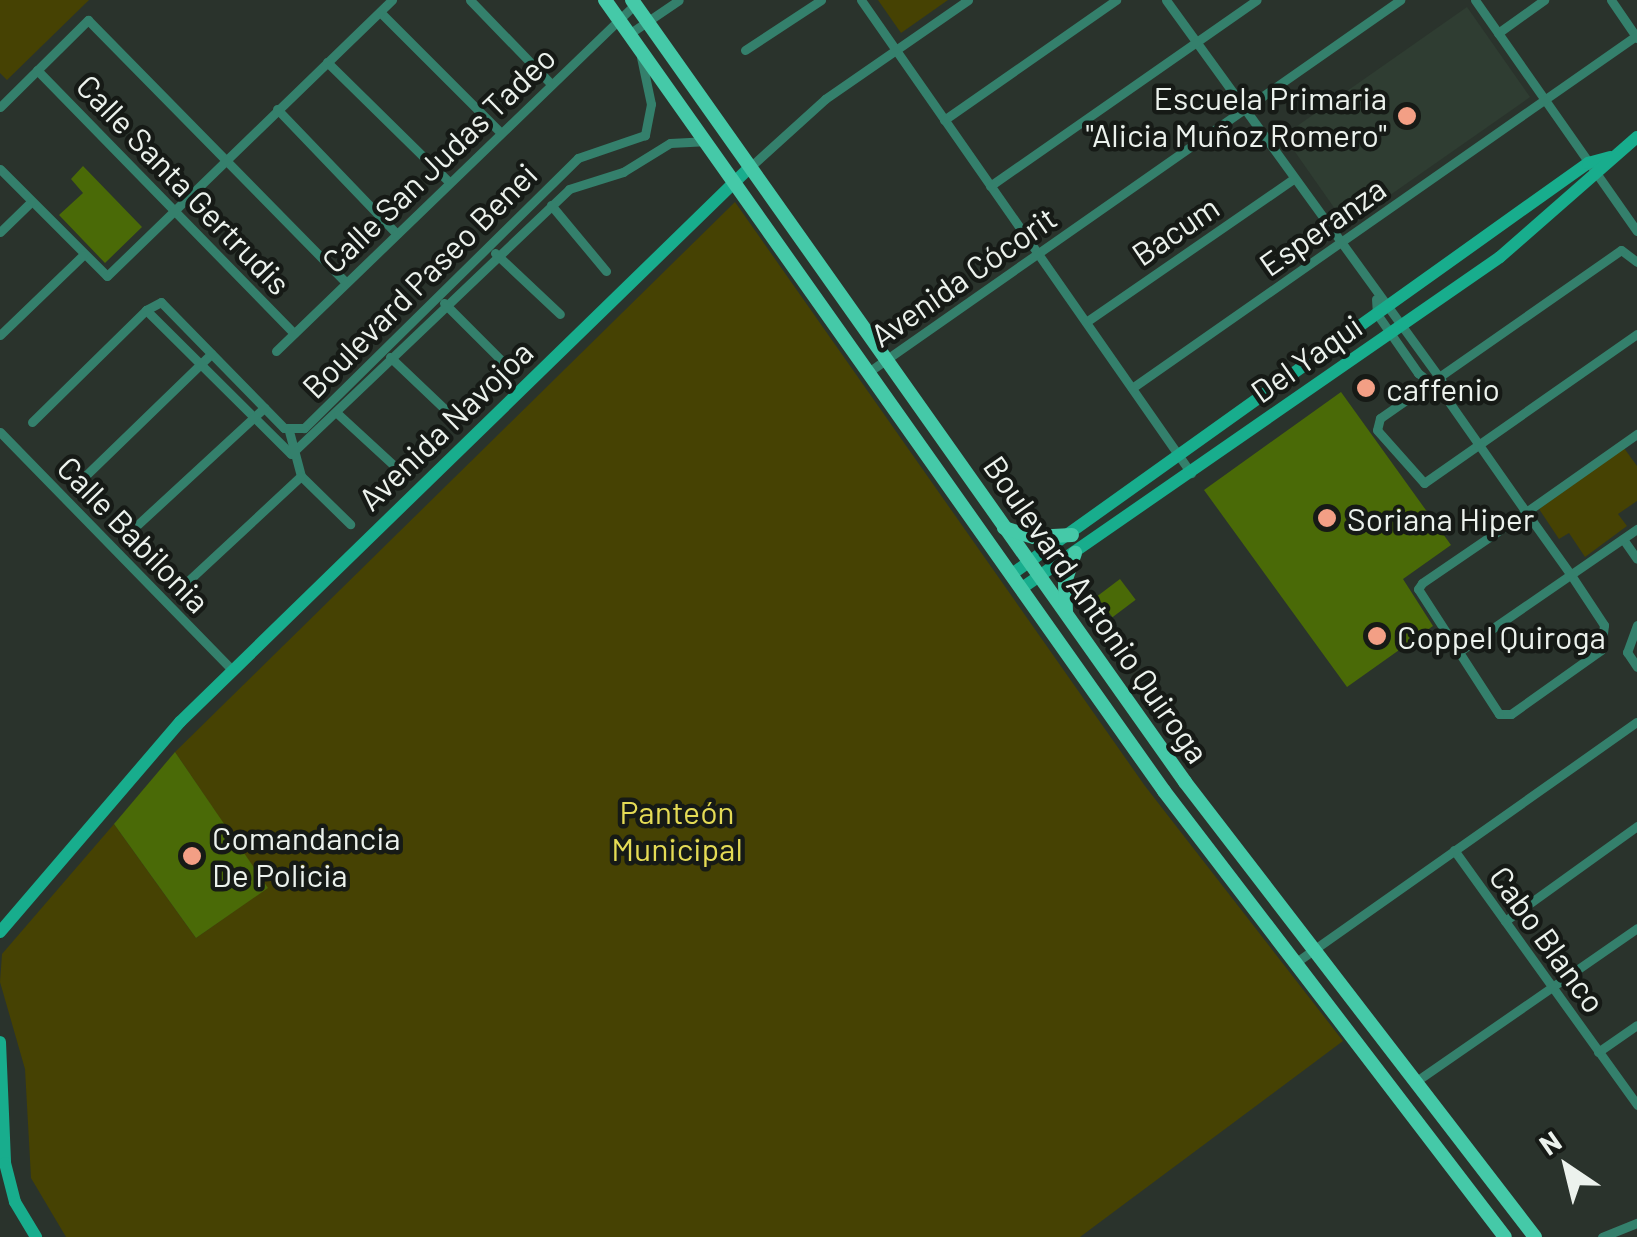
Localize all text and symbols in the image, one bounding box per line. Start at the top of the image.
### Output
street label: Calle San Judas Tadeo [313,38,563,280]
street label: Calle Santa Gertrudis [69,66,299,302]
place label: Escuela Primaria "Alicia Muñoz Romero" [1085,79,1387,154]
marker: Escuela Primaria "Alicia Muñoz Romero" [1396,105,1418,127]
street label: Boulevard Paseo Benei [294,155,544,405]
street label: Esperanza [1252,169,1392,283]
street label: Bacum [1124,187,1226,273]
street label: Avenida Cócorit [863,198,1063,354]
street label: Del Yaqui [1243,306,1369,410]
street label: Avenida Navojoa [350,332,540,518]
place label: caffenio [1386,369,1500,407]
marker: caffenio [1355,377,1377,399]
street label: Calle Babilonia [50,448,218,620]
street label: Boulevard Antonio Quiroga [976,448,1218,770]
place label: Soriana Hiper [1347,499,1535,537]
marker: Soriana Hiper [1316,507,1338,529]
place label: Coppel Quiroga [1397,617,1606,655]
marker: Coppel Quiroga [1366,625,1388,647]
park label: Panteón Municipal [611,793,743,868]
place label: Comandancia De Policia [212,819,401,894]
marker: Comandancia De Policia [181,845,203,867]
street label: Cabo Blanco [1482,858,1614,1020]
north arrow [1517,1117,1617,1217]
text: N [1532,1123,1567,1162]

